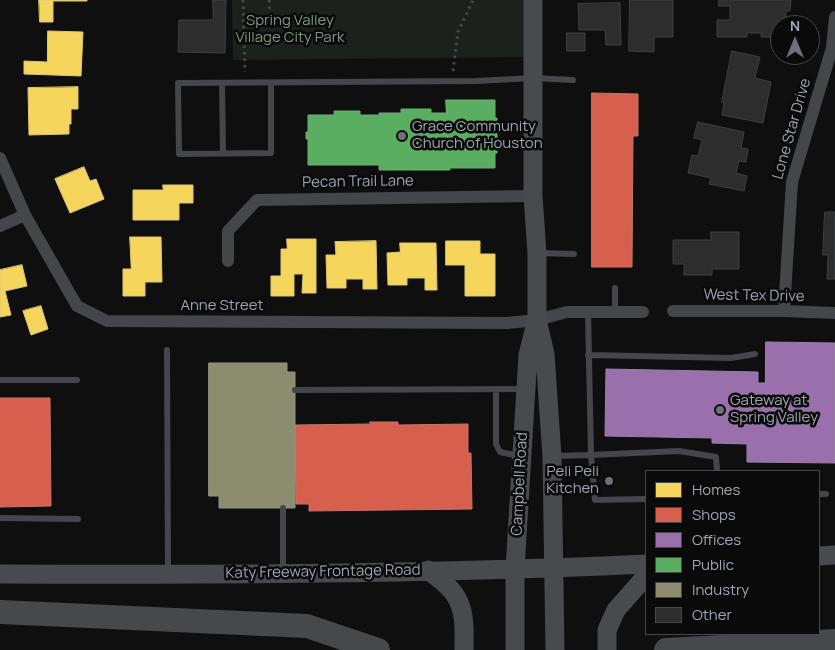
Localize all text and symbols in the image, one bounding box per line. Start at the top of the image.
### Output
park label: Spring Valley Village City Park [235,12,345,47]
north arrow [770,15,820,65]
text: N [790,16,800,35]
street label: Lone Star Drive [769,76,815,182]
place label: Grace Community Church of Houston [412,118,543,153]
marker: Grace Community Church of Houston [396,130,408,142]
street label: Pecan Trail Lane [302,172,414,192]
street label: West Tex Drive [703,286,805,306]
street label: Anne Street [180,297,264,315]
place label: Gateway at Spring Valley [730,392,818,427]
marker: Gateway at Spring Valley [714,404,726,416]
street label: Campbell Road [508,432,532,536]
place label: Peli Peli Kitchen [546,463,599,498]
legend [645,470,820,635]
marker: Peli Peli Kitchen [603,475,615,487]
text: Homes [692,479,740,500]
text: Shops [692,504,736,525]
text: Offices [692,529,741,550]
text: Public [692,554,734,575]
street label: Katy Freeway Frontage Road [225,561,421,583]
text: Industry [692,579,749,600]
text: Other [692,604,732,625]

